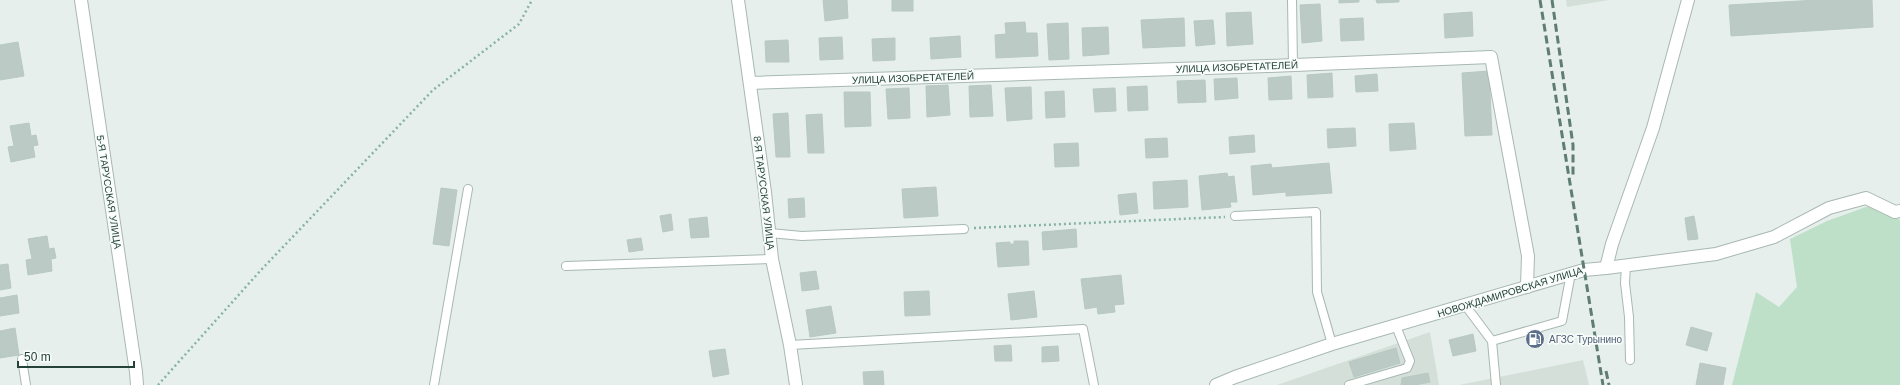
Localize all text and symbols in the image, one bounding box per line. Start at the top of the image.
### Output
street label: УЛИЦА ИЗОБРЕТАТЕЛЕЙ [1176,58,1298,75]
street label: УЛИЦА ИЗОБРЕТАТЕЛЕЙ [852,69,974,86]
street label: 5-Я ТАРУССКАЯ УЛИЦА [95,134,123,250]
street label: 8-Я ТАРУССКАЯ УЛИЦА [752,135,777,251]
street label: НОВОЖДАМИРОВСКАЯ УЛИЦА [1436,265,1584,319]
fuel station icon: АГЗС Турынино [1524,328,1546,350]
place label: АГЗС Турынино [1549,334,1623,345]
scale bar [18,343,134,369]
text: 50 m [24,350,51,364]

